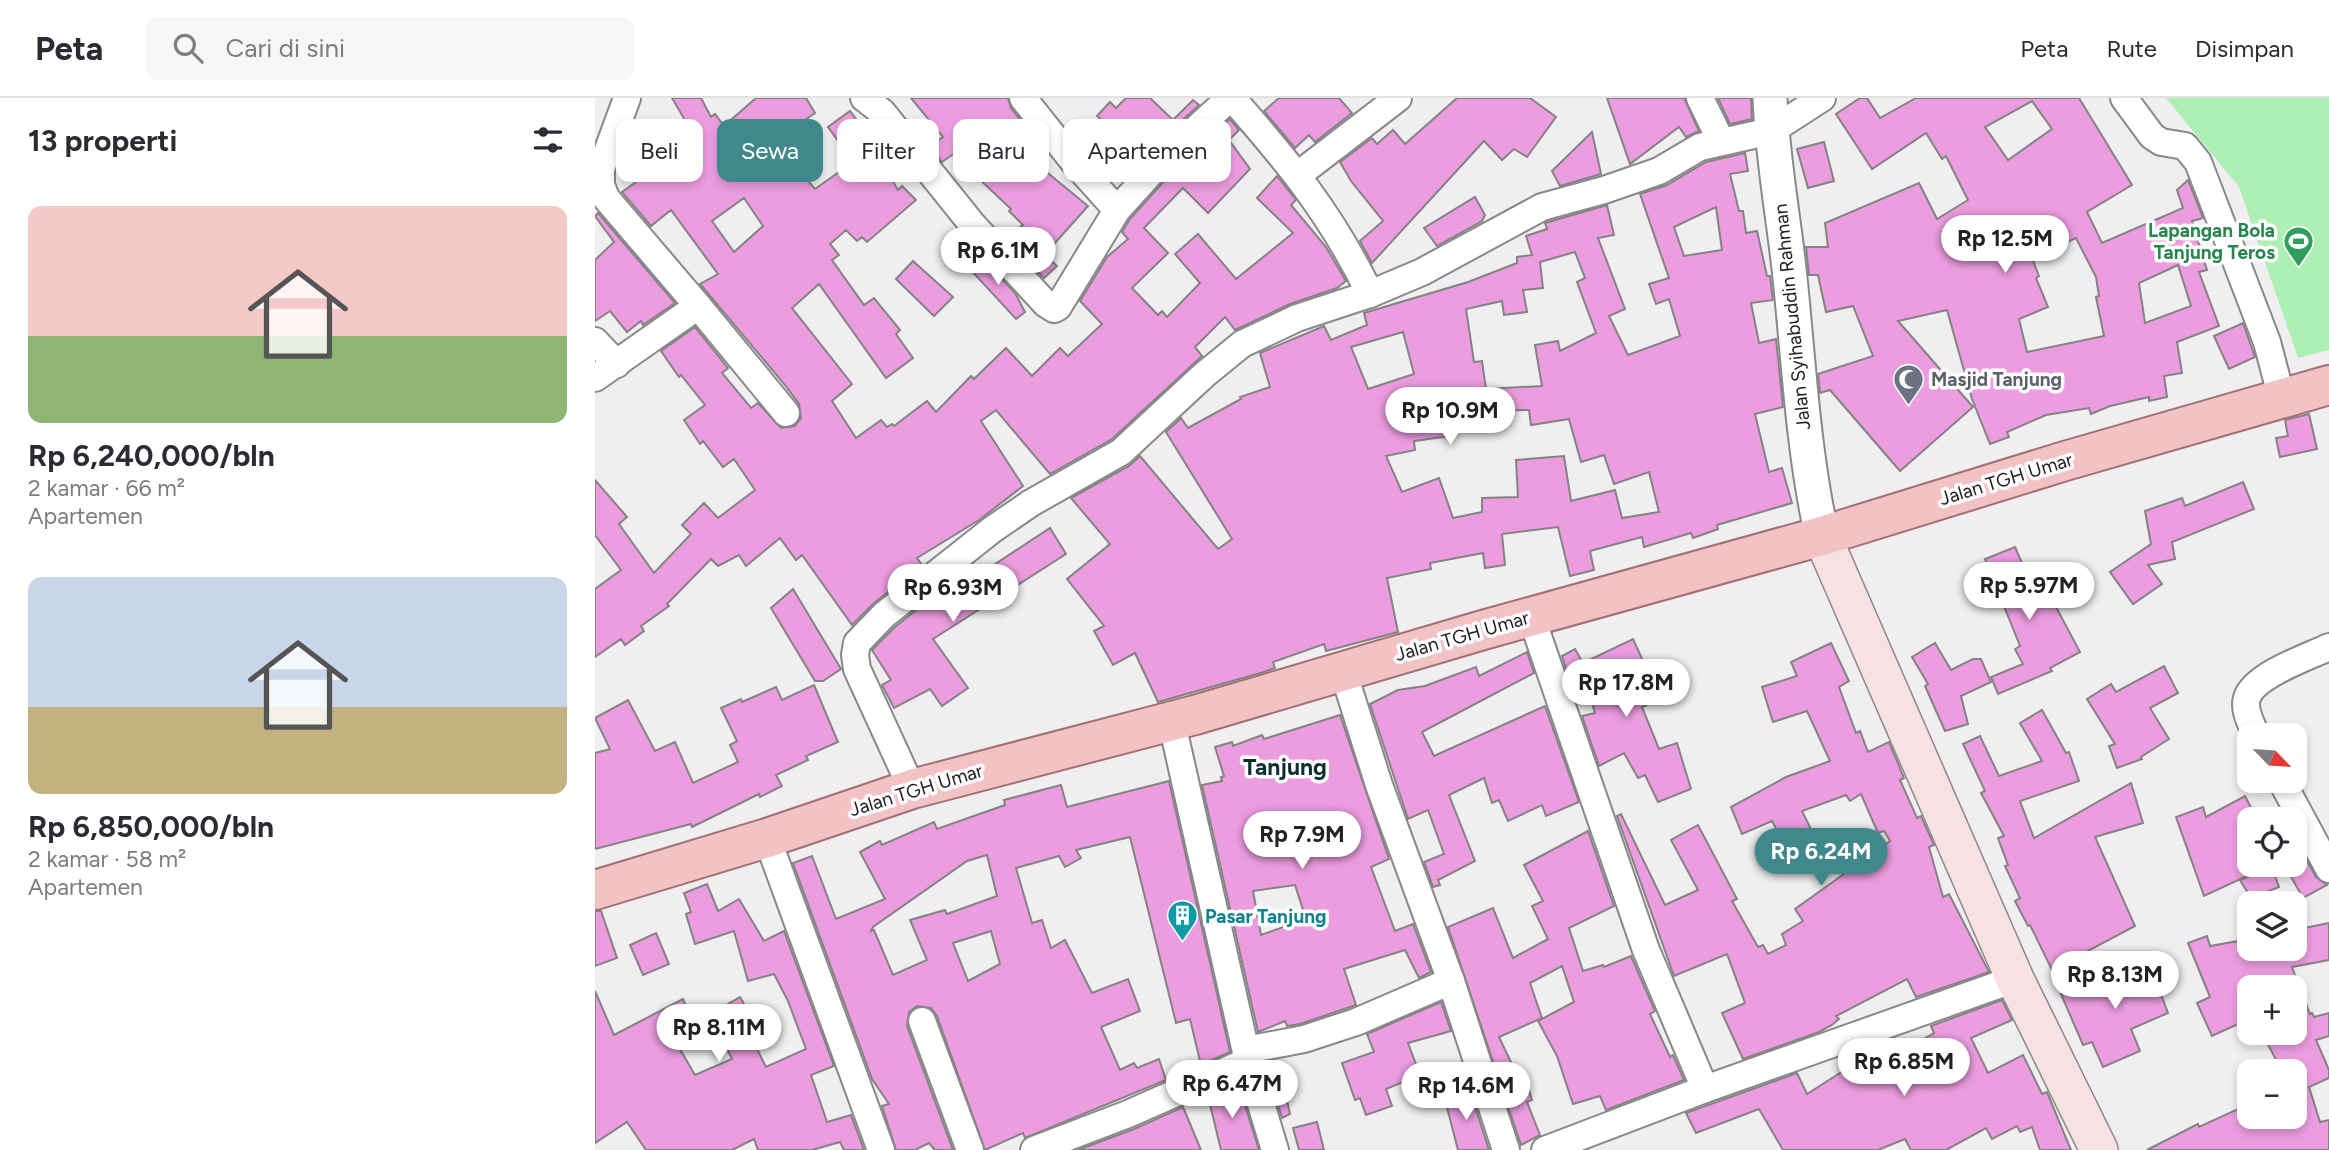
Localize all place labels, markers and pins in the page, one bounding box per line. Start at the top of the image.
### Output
pin: Rp 12.5M [1933,216,2077,275]
place label: Lapangan Bola Tanjung Teros [2148,219,2275,264]
sports icon: Lapangan Bola Tanjung Teros [2281,224,2315,268]
pin: Rp 6.1M [933,228,1063,287]
mosque icon: Masjid Tanjung [1891,362,1925,406]
place label: Masjid Tanjung [1931,368,2062,391]
pin: Rp 10.9M [1378,388,1522,447]
pin: Rp 5.97M [1957,562,2101,622]
pin: Rp 6.93M [881,564,1025,624]
pin: Rp 17.8M [1554,660,1698,719]
pin: Rp 7.9M [1237,812,1367,871]
pin: Rp 6.24M [1749,828,1893,888]
building icon: Pasar Tanjung [1165,899,1199,943]
place label: Pasar Tanjung [1205,905,1326,928]
pin: Rp 8.13M [2043,951,2187,1011]
pin: Rp 8.11M [647,1004,791,1064]
pin: Rp 6.85M [1832,1038,1976,1098]
pin: Rp 6.47M [1160,1060,1304,1120]
pin: Rp 14.6M [1394,1062,1538,1122]

